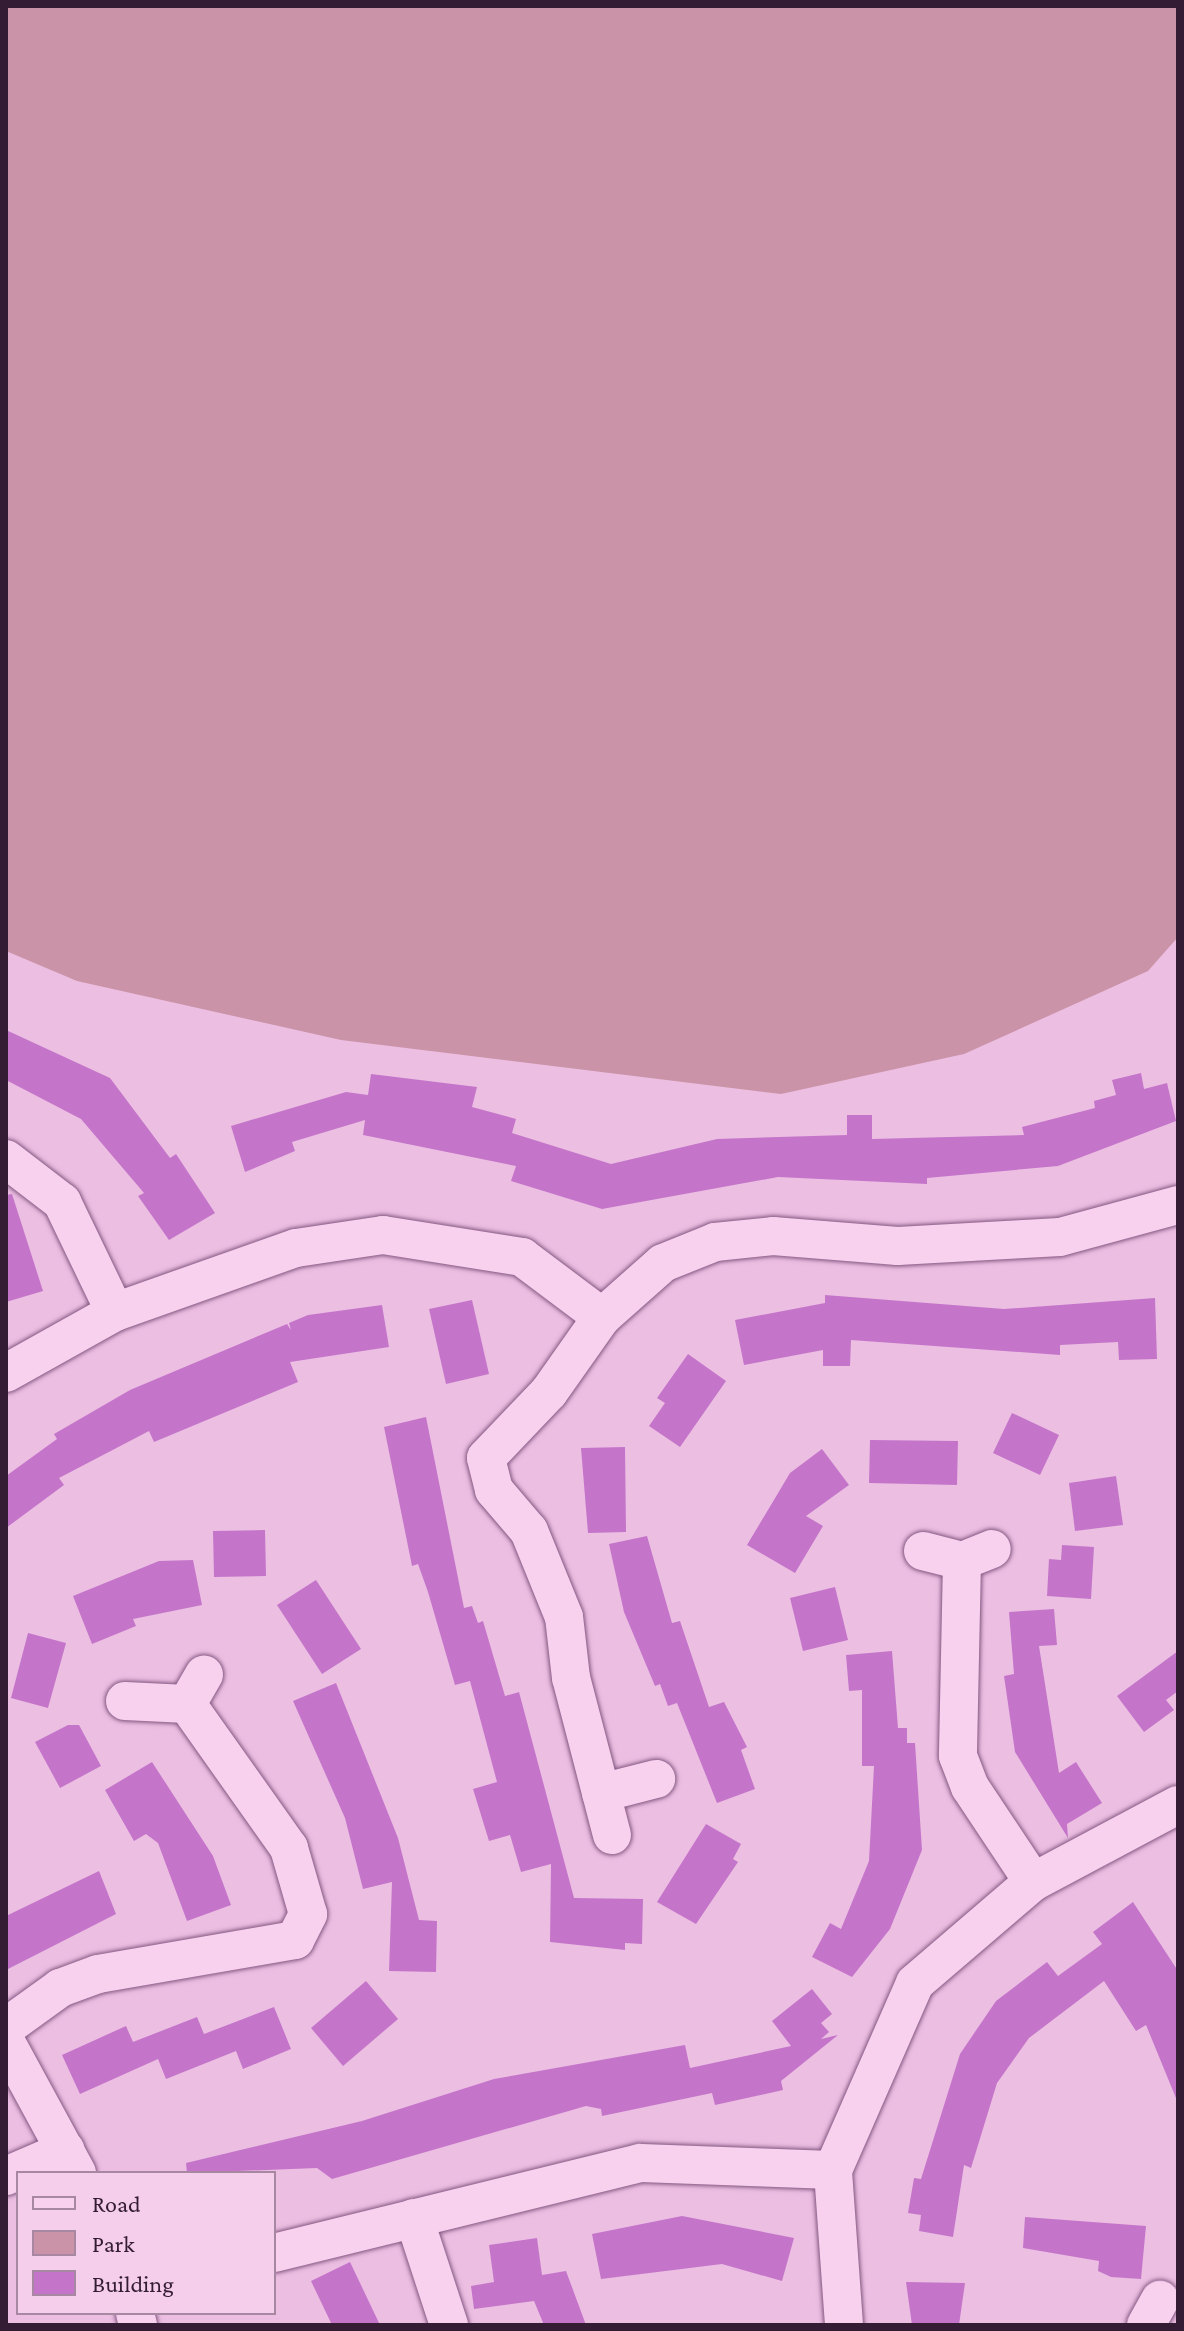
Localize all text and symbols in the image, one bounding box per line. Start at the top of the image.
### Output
legend [16,2171,276,2315]
text: Road [92,2190,141,2217]
text: Park [92,2230,135,2257]
text: Building [92,2270,174,2297]

